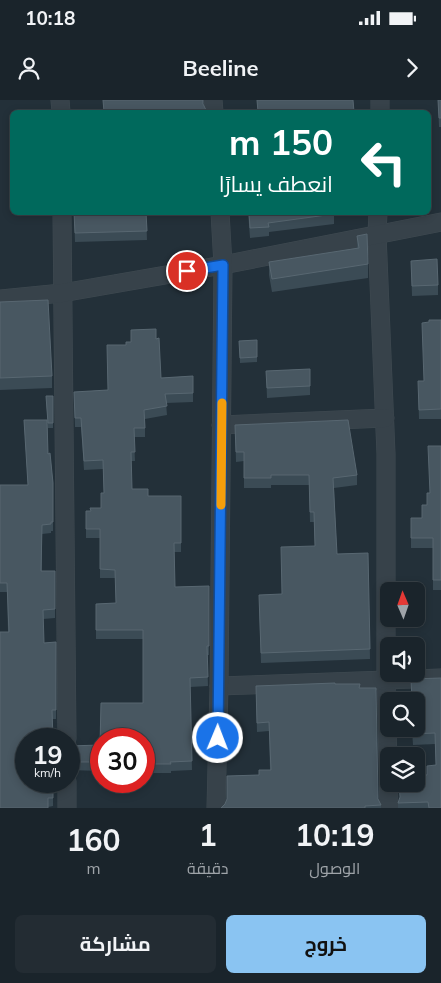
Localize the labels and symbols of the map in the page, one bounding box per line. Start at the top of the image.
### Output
pin [166,250,208,292]
north arrow [380,582,425,628]
position arrow [191,711,243,763]
speed limit sign: 30 [90,728,155,793]

